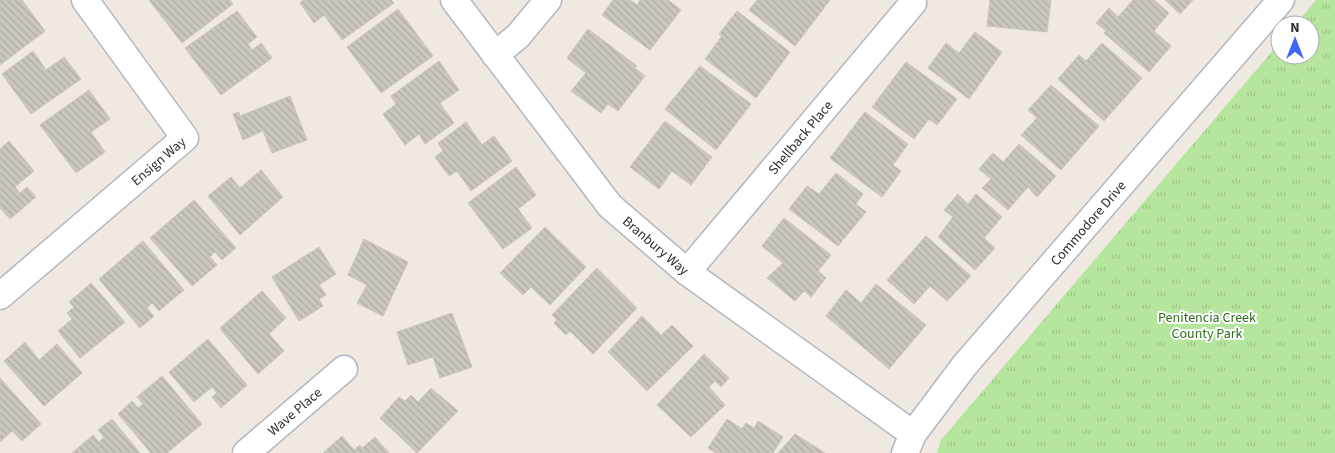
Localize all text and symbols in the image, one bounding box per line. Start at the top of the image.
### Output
north arrow [1270,15,1320,65]
text: N [1290,18,1300,38]
street label: Shellback Place [764,96,838,179]
street label: Ensign Way [127,132,191,191]
street label: Commodore Drive [1046,177,1131,270]
street label: Branbury Way [618,212,693,281]
park label: Penitencia Creek County Park [1158,308,1256,344]
street label: Wave Place [264,383,327,441]

